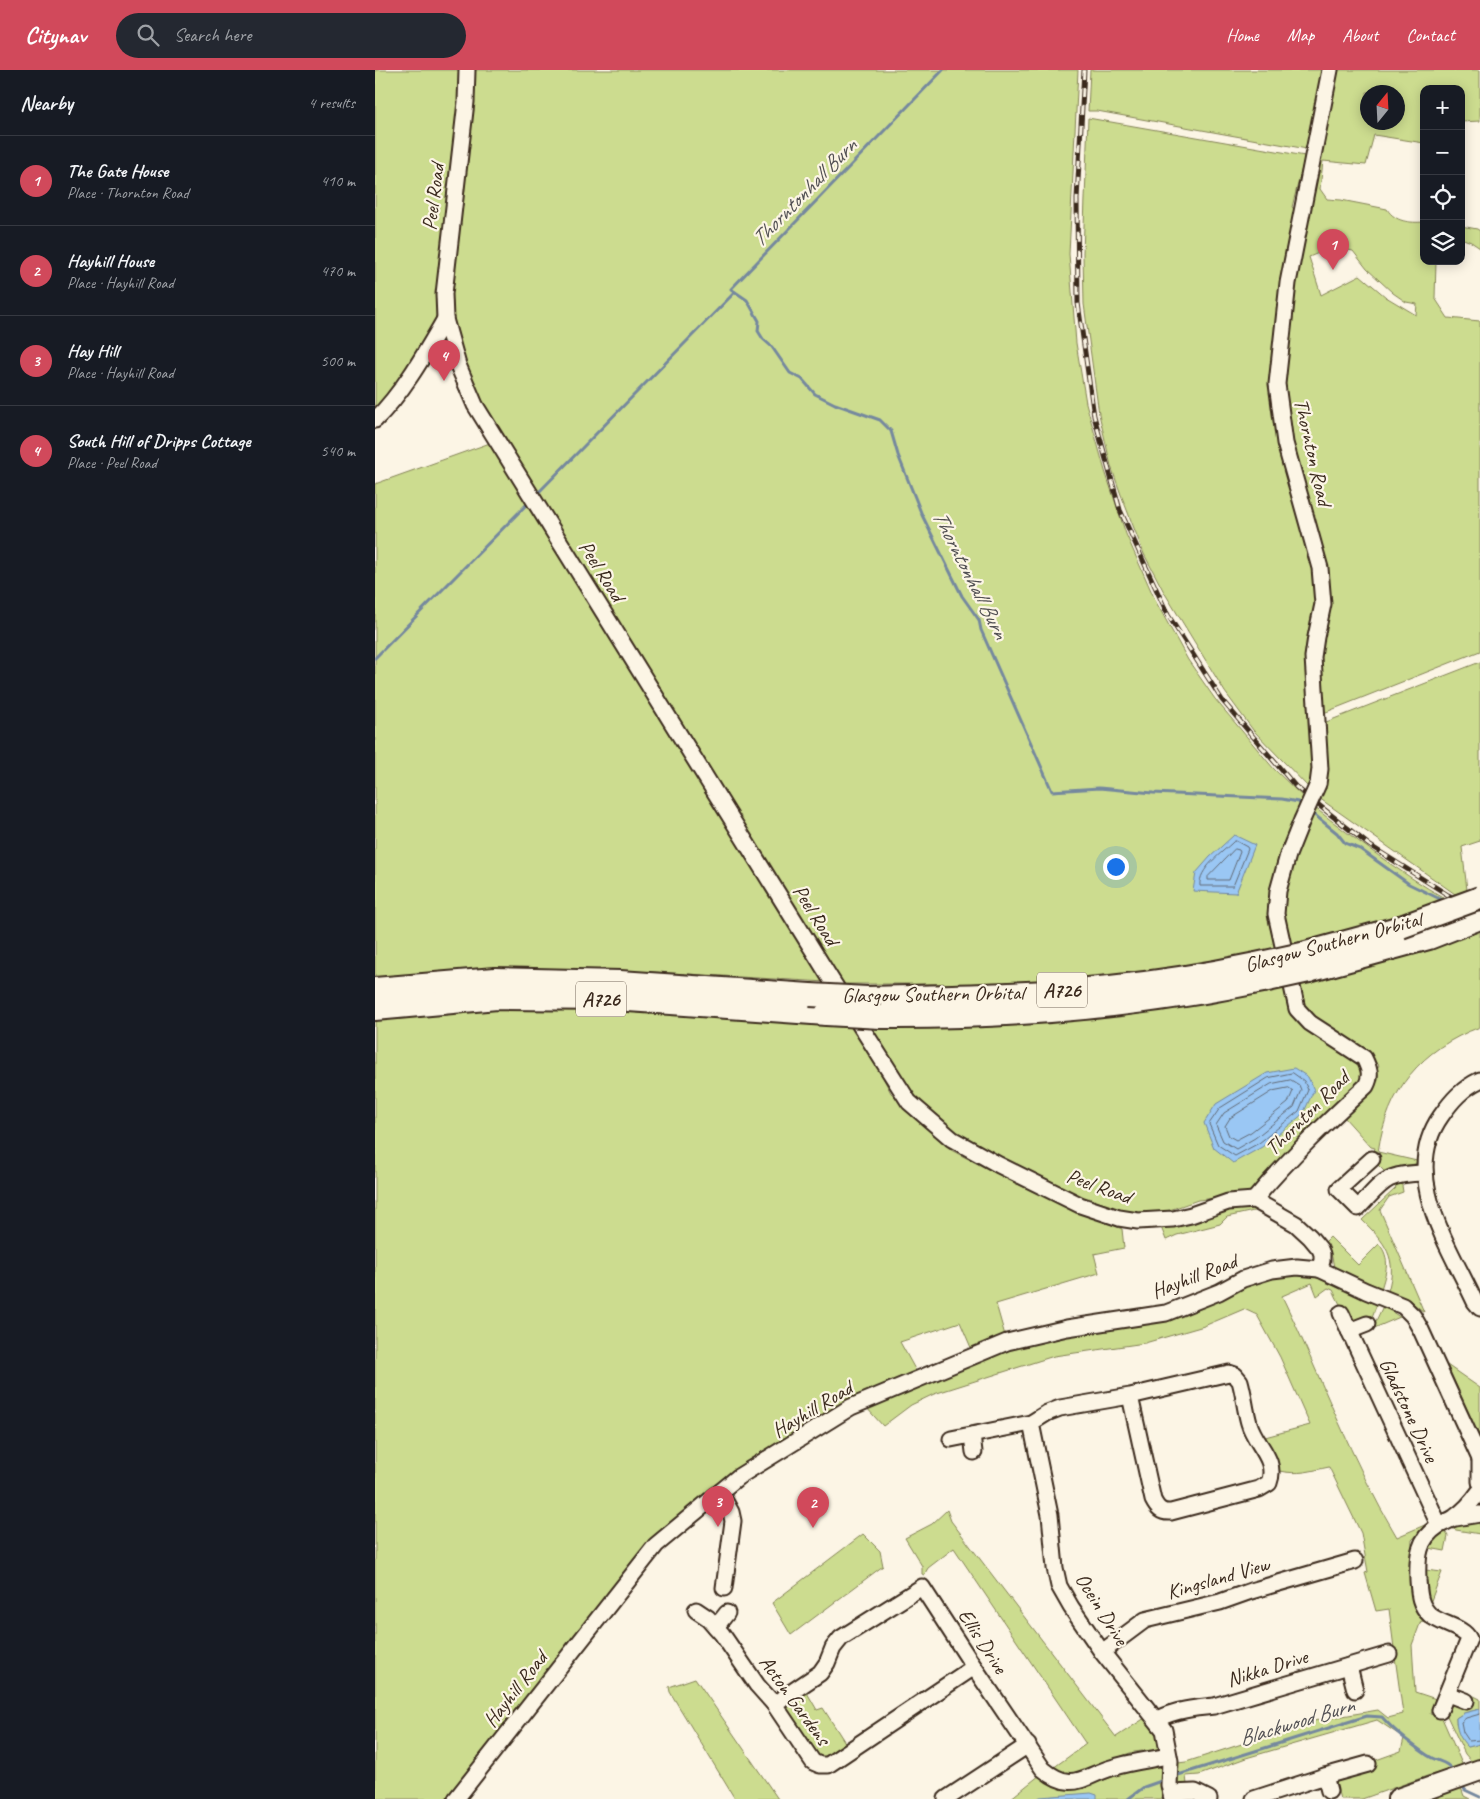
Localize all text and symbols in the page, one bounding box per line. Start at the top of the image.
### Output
search box [116,13,466,58]
text: Citynav [25,20,86,50]
icon: search [134,21,162,49]
text: Search here [174,23,251,47]
text: Home [1226,24,1259,46]
text: Map [1287,24,1314,46]
text: About [1342,24,1378,46]
text: Contact [1406,24,1455,46]
north arrow [1360,85,1405,130]
map controls [1420,85,1465,265]
button: + [1420,85,1465,130]
text: Nearby [20,90,73,116]
text: 4 results [308,93,355,113]
button: − [1420,130,1465,175]
water label: Thorntonhall Burn [745,131,864,253]
street label: Peel Road [416,158,450,232]
text: The Gate House [67,159,168,183]
text: 1 [32,171,40,191]
text: 410 m [321,171,355,191]
button: locate [1420,175,1465,220]
text: Place · Thornton Road [67,183,189,203]
button: layers [1420,220,1465,265]
pin: 1 [1317,229,1349,270]
text: Hayhill House [67,249,154,273]
text: 2 [32,261,40,281]
text: 470 m [321,261,355,281]
text: Place · Hayhill Road [67,273,174,293]
text: Hay Hill [67,339,118,363]
pin: 4 [428,340,460,381]
text: 3 [32,351,40,371]
text: 500 m [321,351,355,371]
text: Place · Hayhill Road [67,363,174,383]
street label: Thornton Road [1288,396,1339,511]
text: South Hill of Dripps Cottage [67,429,251,453]
text: 4 [32,441,40,461]
text: 540 m [321,441,355,461]
text: Place · Peel Road [67,453,157,473]
water label: Thorntonhall Burn [926,506,1015,645]
street label: Peel Road [573,536,633,609]
your location [1103,854,1129,880]
street label: Peel Road [787,880,847,953]
street label: Glasgow Southern Orbital [1242,905,1428,978]
road number: A726 [1037,972,1087,1008]
street label: Glasgow Southern Orbital [842,979,1028,1009]
road number: A726 [576,982,626,1016]
street label: Thornton Road [1259,1063,1357,1161]
street label: Peel Road [1063,1162,1138,1211]
street label: Hayhill Road [1148,1247,1244,1304]
street label: Gladstone Drive [1374,1354,1445,1467]
street label: Hayhill Road [767,1373,860,1443]
pin: 3 [702,1486,734,1527]
pin: 2 [797,1487,829,1528]
street label: Kingsland View [1164,1550,1274,1605]
street label: Ocein Drive [1070,1568,1136,1652]
street label: Ellis Drive [952,1604,1014,1679]
street label: Hayhill Road [477,1643,555,1732]
street label: Nikka Drive [1223,1643,1313,1693]
street label: Acton Gardens [754,1650,837,1752]
water label: Blackwood Burn [1235,1691,1359,1753]

